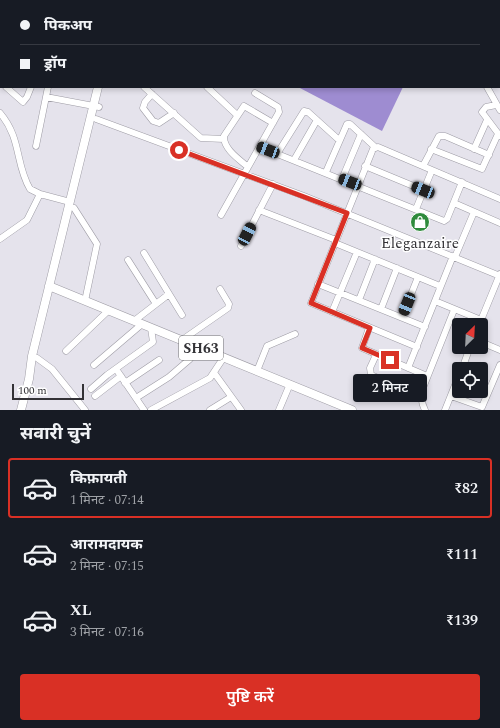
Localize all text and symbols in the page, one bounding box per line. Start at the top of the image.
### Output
text: पिकअप [44,14,92,37]
text: ड्रॉप [44,52,66,75]
car [255,140,281,160]
route start [170,141,188,159]
car [337,172,363,192]
car [410,180,436,200]
shop icon: Eleganzaire [409,211,431,233]
car [236,221,258,247]
place label: Eleganzaire [381,232,459,255]
car [397,291,417,317]
north arrow [452,318,488,354]
map controls [452,318,488,398]
road number: SH63 [179,336,223,360]
route end [381,351,399,369]
button: locate [452,362,488,398]
callout: 2 मिनट [353,374,427,402]
text: 2 मिनट [372,378,408,398]
scale bar [12,382,84,401]
text: 100 m [18,382,47,399]
text: सवारी चुनें [20,420,91,447]
text: किफ़ायती [70,467,127,490]
icon: car [22,470,58,506]
text: ₹82 [454,477,478,500]
text: 1 मिनट · 07:14 [70,490,144,510]
text: आरामदायक [70,533,143,556]
icon: car [22,536,58,572]
text: ₹111 [446,543,478,566]
text: 2 मिनट · 07:15 [70,556,144,576]
text: XL [70,599,91,622]
icon: car [22,602,58,638]
text: ₹139 [446,609,478,632]
text: 3 मिनट · 07:16 [70,622,144,642]
button: पुष्टि करें [20,674,480,720]

